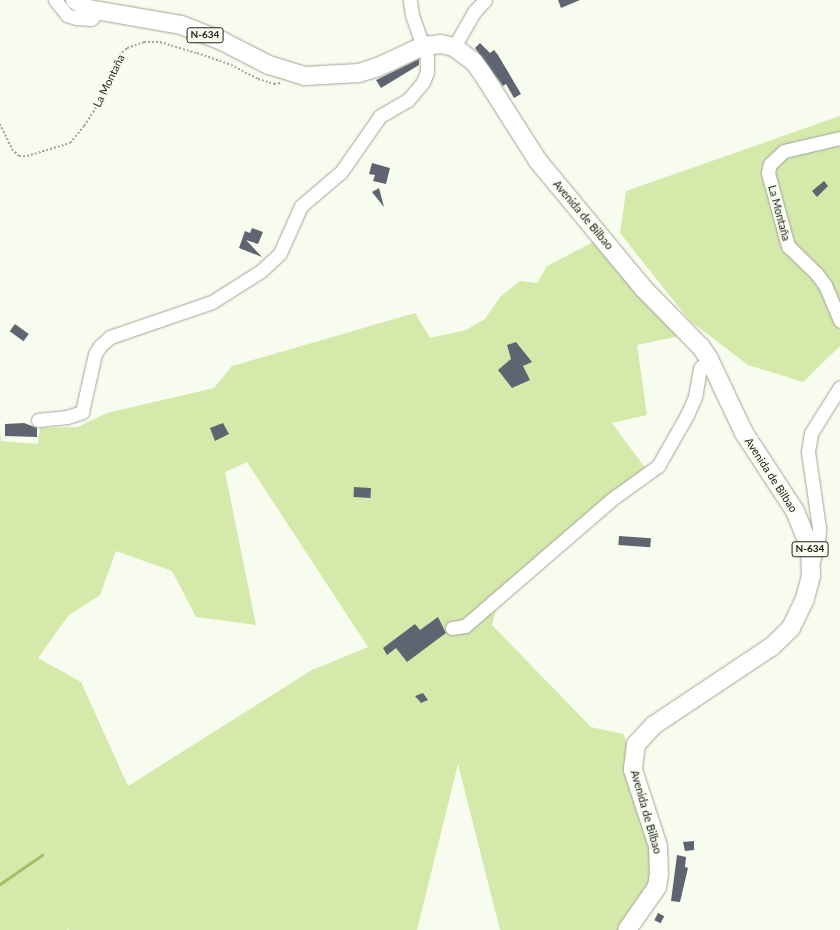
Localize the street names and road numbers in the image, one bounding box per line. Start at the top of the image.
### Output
road number: N-634 [186,27,224,43]
street label: La Montaña [91,52,127,110]
street label: Avenida de Bilbao [550,178,616,252]
street label: La Montaña [765,184,793,242]
street label: Avenida de Bilbao [742,435,800,515]
road number: N-634 [791,541,829,557]
street label: Avenida de Bilbao [628,769,664,855]

